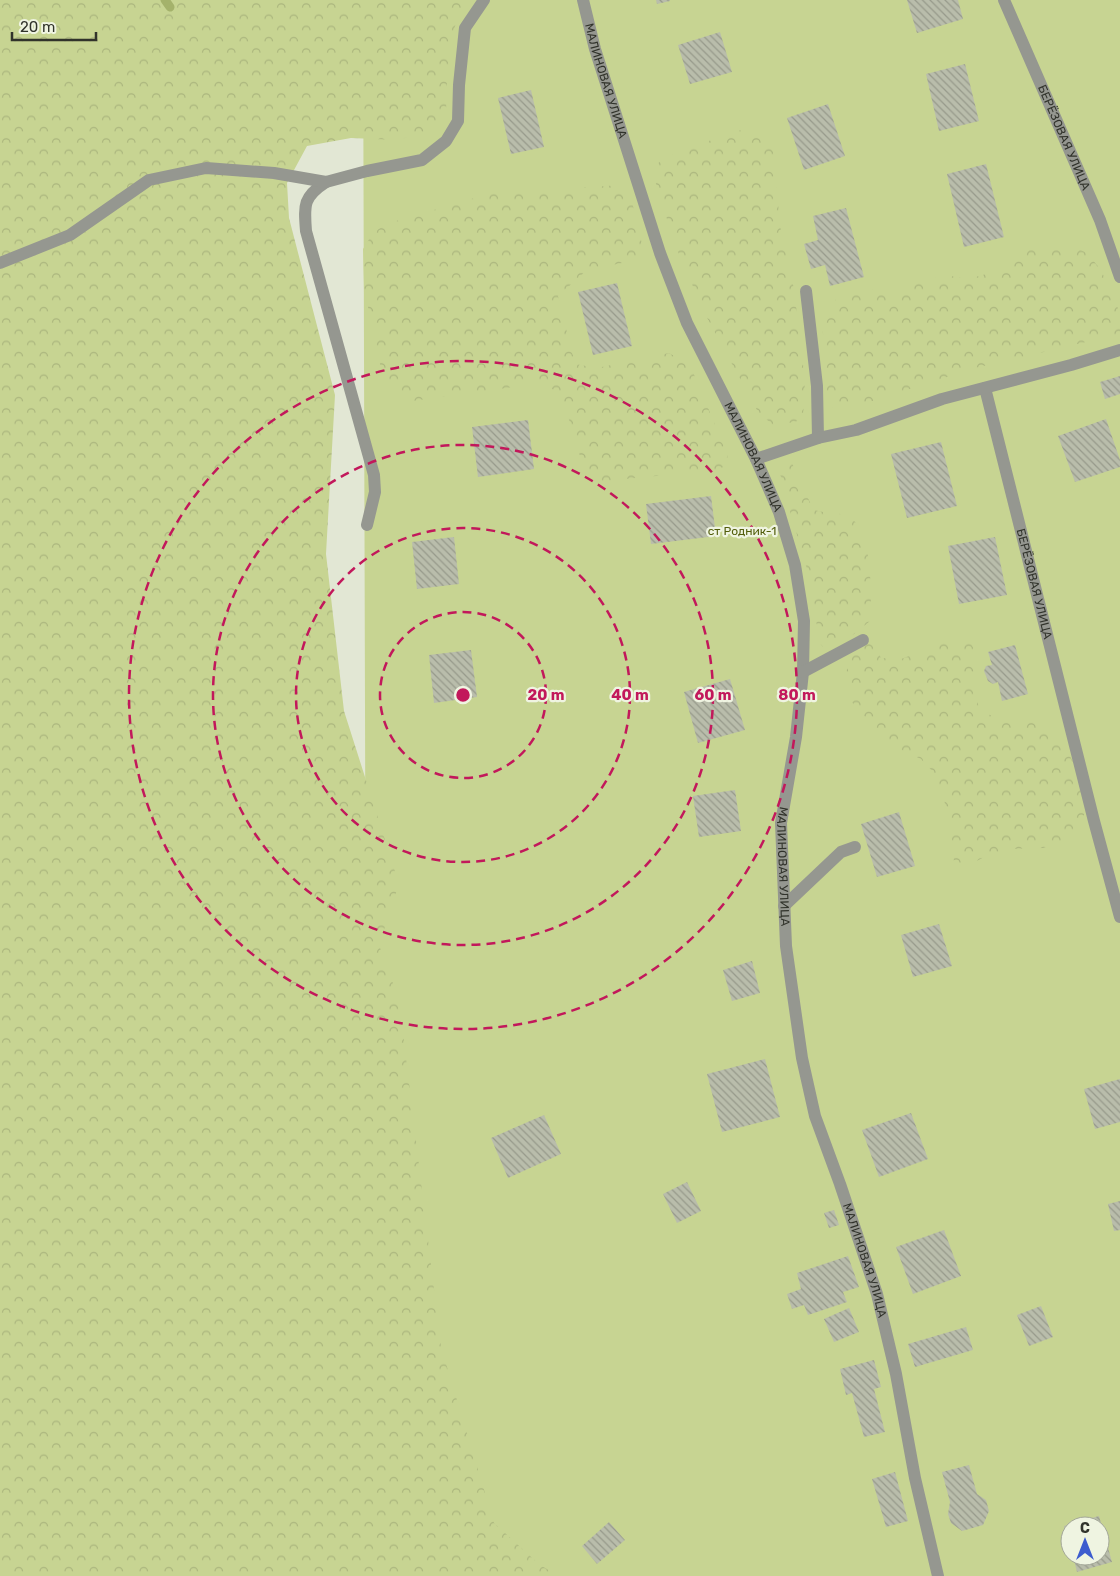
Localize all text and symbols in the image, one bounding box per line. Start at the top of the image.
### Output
scale bar [12,10,96,42]
text: 20 m [20,18,55,36]
street label: МАЛИНОВАЯ УЛИЦА [582,22,630,140]
street label: БЕРЁЗОВАЯ УЛИЦА [1035,83,1093,192]
street label: МАЛИНОВАЯ УЛИЦА [721,400,785,514]
park label: ст Родник-1 [708,524,776,538]
street label: БЕРЁЗОВАЯ УЛИЦА [1014,527,1055,641]
centre of rings [454,686,472,704]
text: 20 m [528,686,564,704]
text: 40 m [611,686,649,704]
text: 60 m [695,686,731,704]
text: 80 m [778,686,816,704]
street label: МАЛИНОВАЯ УЛИЦА [774,806,792,926]
street label: МАЛИНОВАЯ УЛИЦА [840,1201,889,1319]
north arrow [1060,1516,1110,1566]
text: С [1080,1520,1090,1537]

